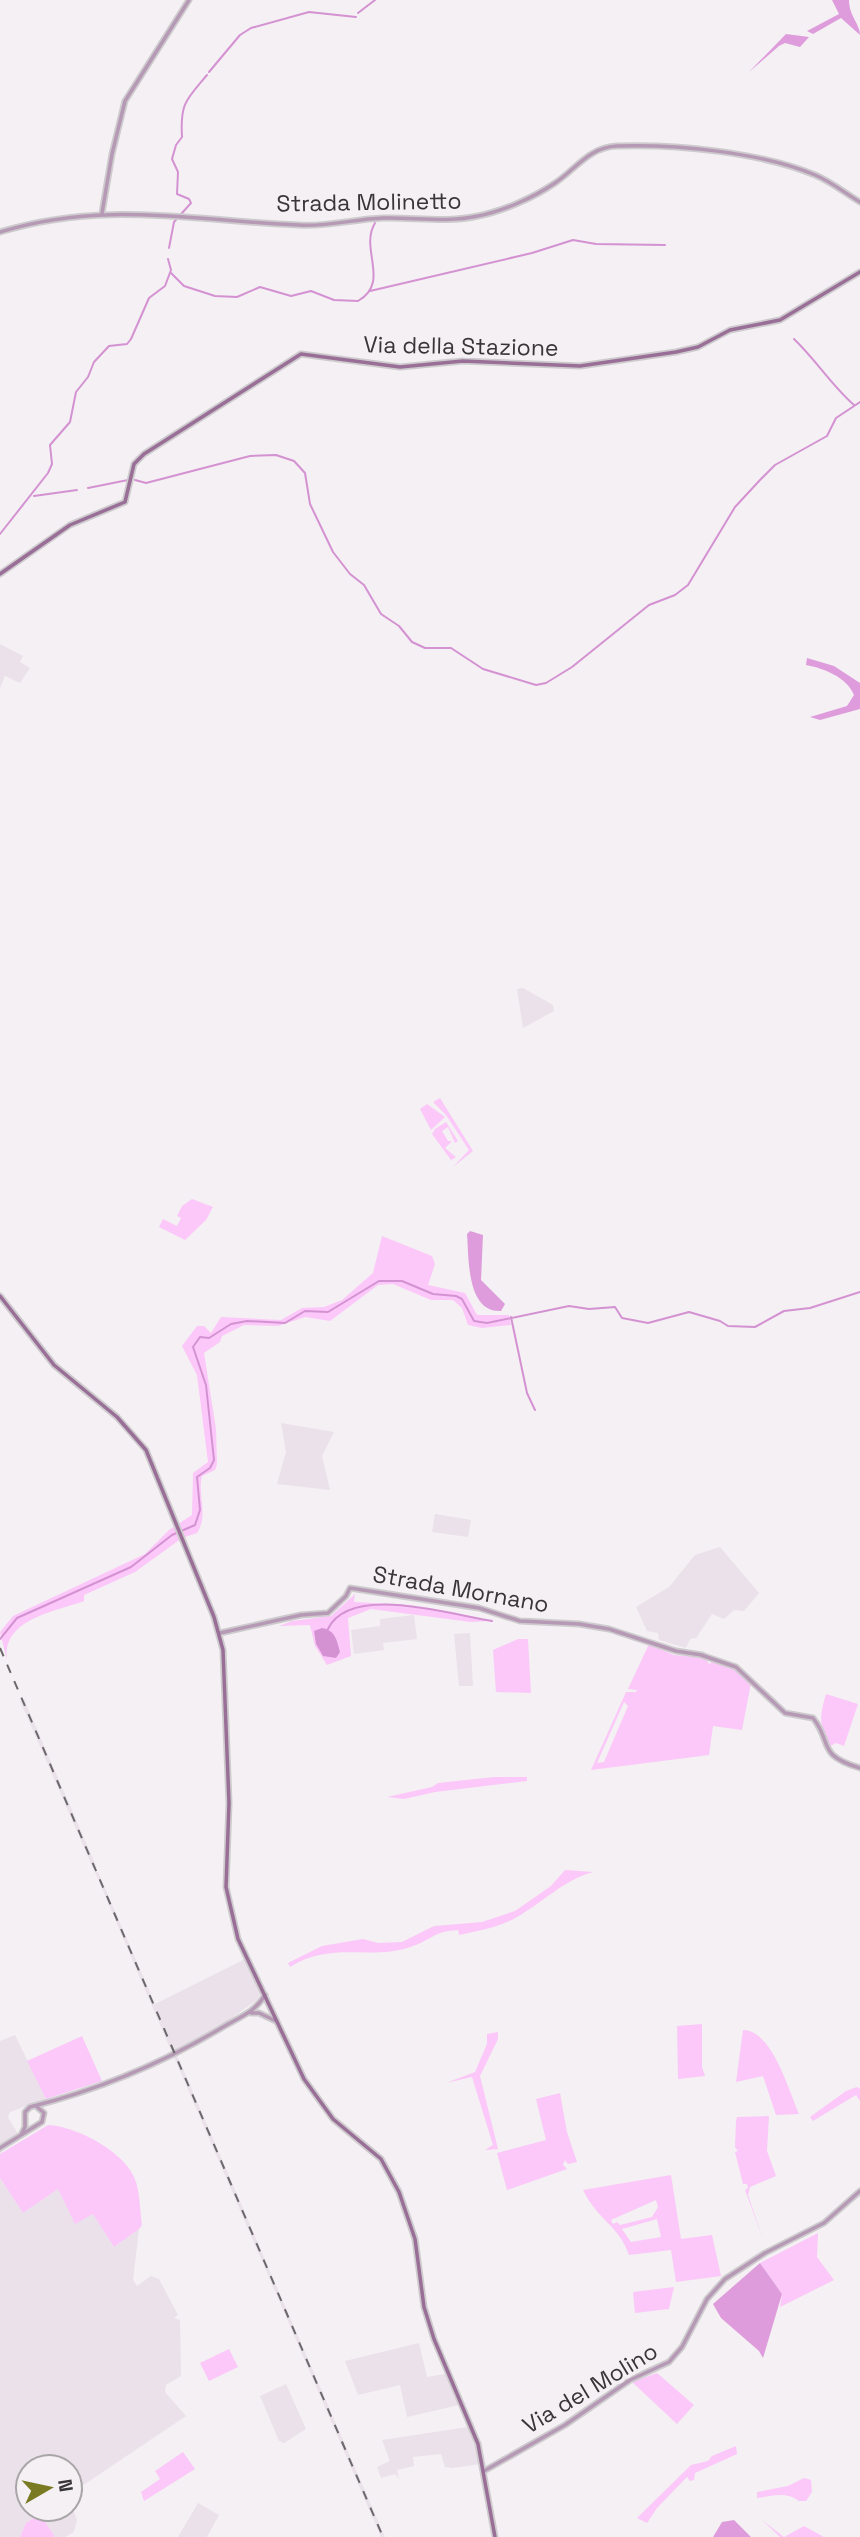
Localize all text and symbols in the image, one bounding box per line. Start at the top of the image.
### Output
street label: Strada Molinetto [276,185,462,219]
street label: Via della Stazione [363,329,559,363]
street label: Strada Mornano [371,1559,551,1619]
street label: Via del Molino [517,2336,663,2440]
north arrow [14,2453,84,2523]
text: N [52,2477,79,2494]

